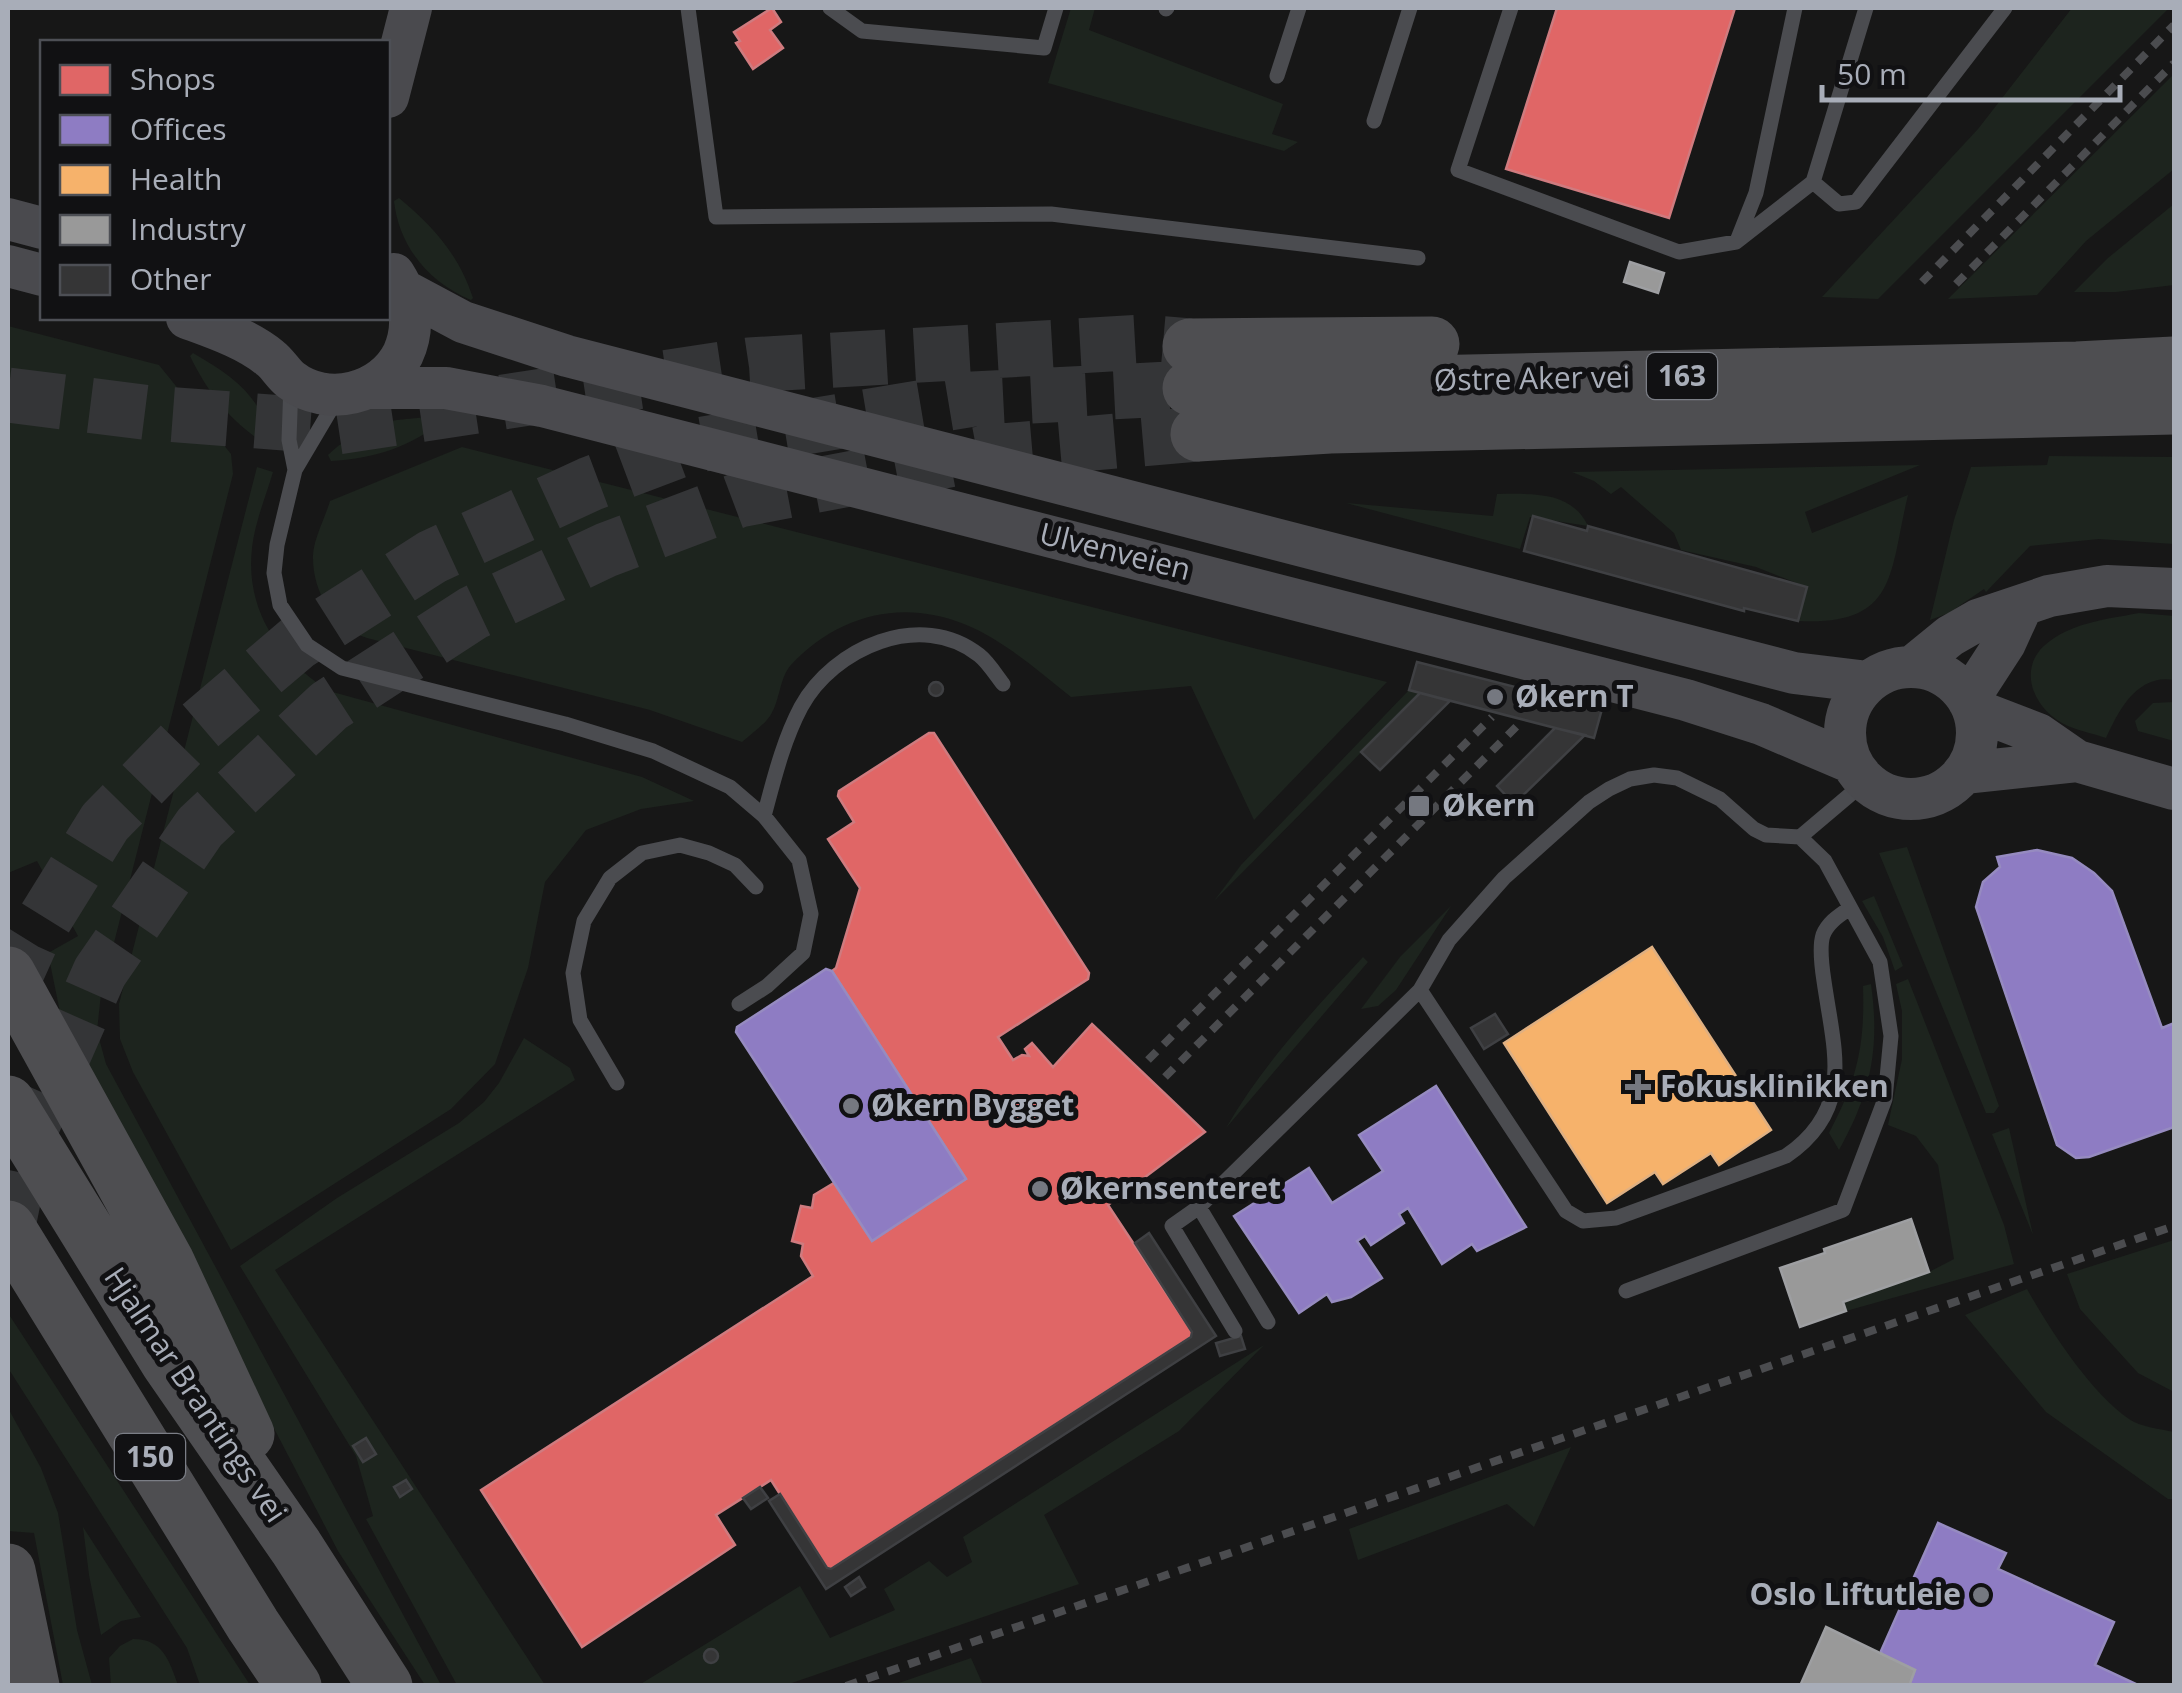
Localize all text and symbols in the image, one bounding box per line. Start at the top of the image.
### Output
legend [40,40,390,320]
scale bar [1822,40,2120,102]
text: 50 m [1837,53,1907,94]
text: Shops [130,58,216,99]
text: Offices [130,108,227,149]
text: Health [130,158,222,199]
text: Industry [130,208,247,249]
text: Other [130,258,212,299]
road number: 163 [1647,353,1717,399]
street label: Østre Aker vei [1433,355,1630,400]
street label: Ulvenveien [1036,512,1195,589]
place label: Økern T [1515,675,1634,716]
marker: Økern T [1484,686,1506,708]
place label: Økern [1442,784,1536,825]
marker: Økern [1406,793,1432,819]
place label: Fokusklinikken [1660,1065,1889,1106]
marker: Fokusklinikken [1625,1074,1651,1100]
place label: Økern Bygget [871,1084,1074,1125]
marker: Økern Bygget [840,1095,862,1117]
place label: Økernsenteret [1060,1167,1281,1208]
marker: Økernsenteret [1029,1178,1051,1200]
street label: Hjalmar Brantings vei [95,1259,297,1530]
road number: 150 [115,1434,185,1480]
place label: Oslo Liftutleie [1749,1573,1961,1614]
marker: Oslo Liftutleie [1970,1584,1992,1606]

